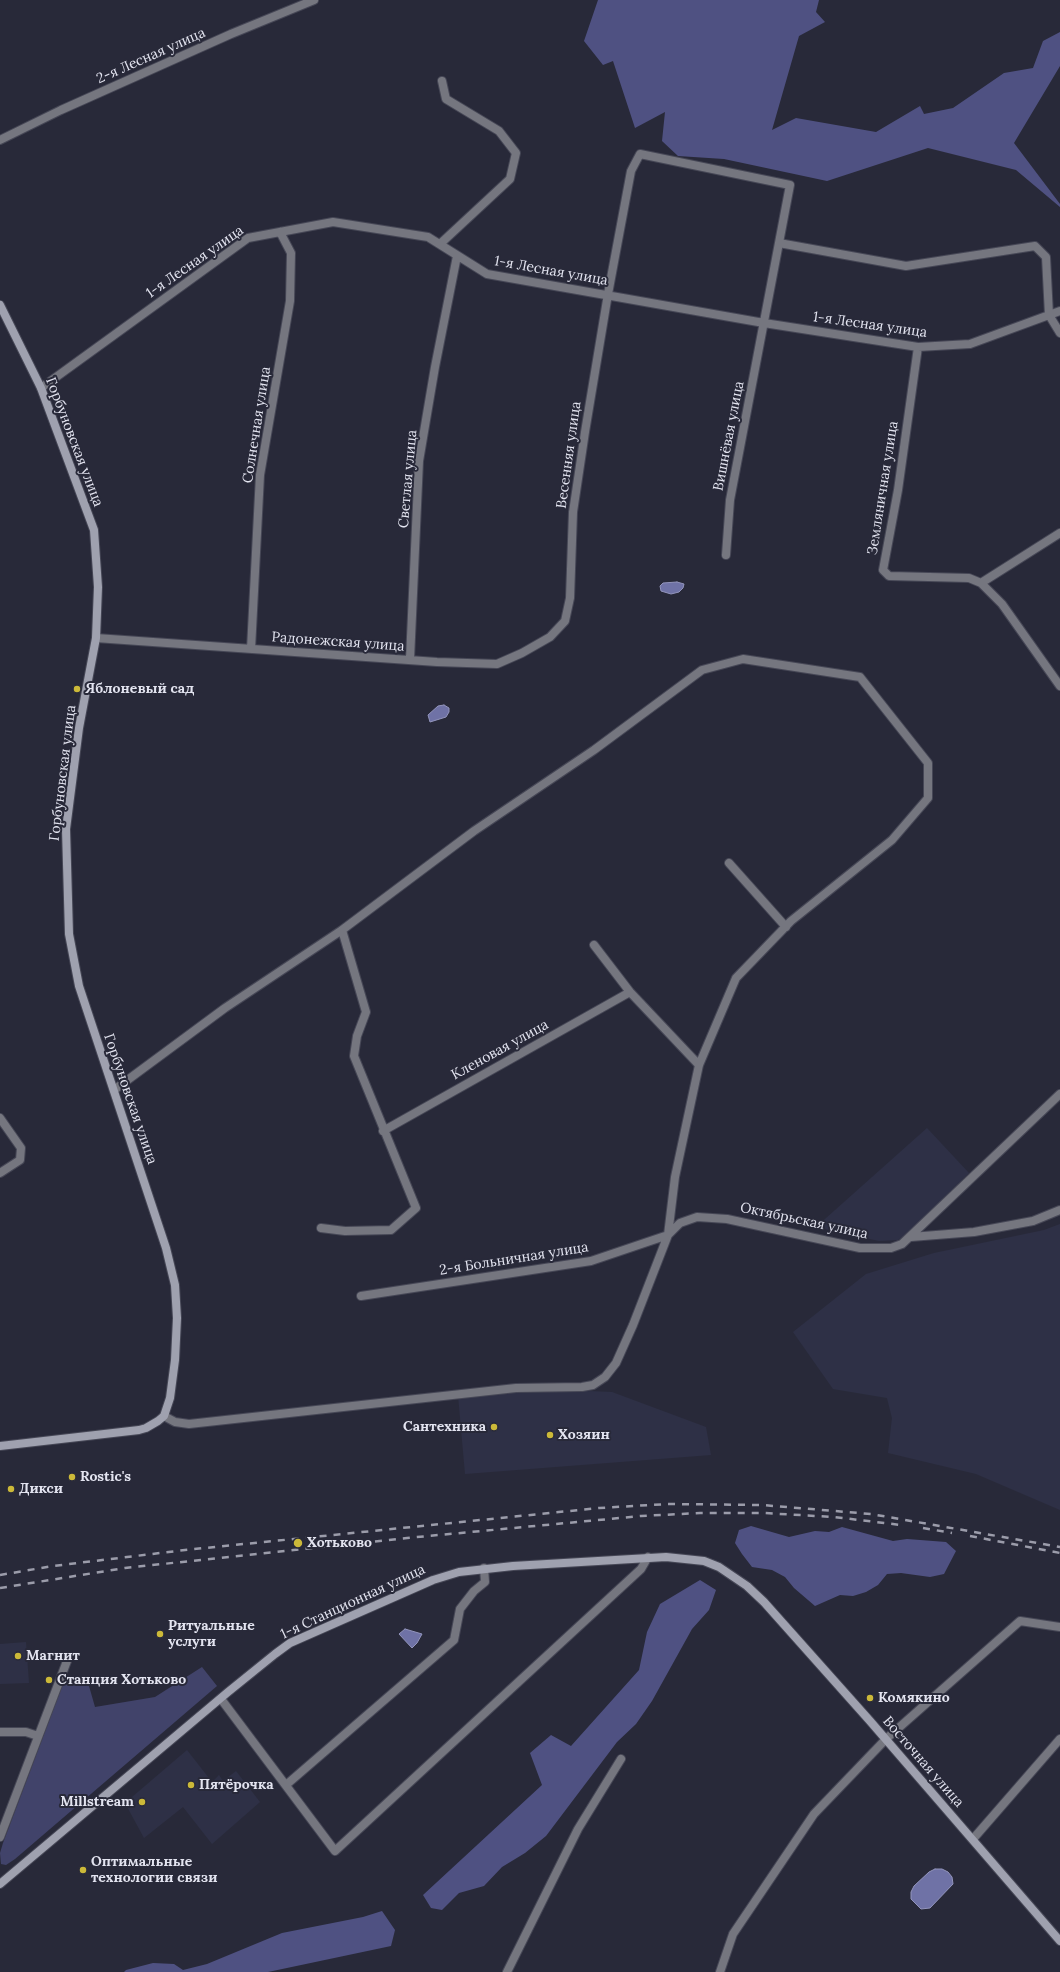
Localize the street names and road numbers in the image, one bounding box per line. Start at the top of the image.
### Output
street label: 2-я Лесная улица [94,24,208,88]
street label: 1-я Лесная улица [143,222,247,302]
street label: 1-я Лесная улица [493,253,609,289]
street label: 1-я Лесная улица [812,309,928,341]
street label: Солнечная улица [239,365,275,485]
street label: Горбуновская улица [42,375,106,509]
street label: Вишнёвая улица [710,380,748,492]
street label: Весенняя улица [553,400,585,510]
street label: Земляничная улица [864,420,902,556]
street label: Светлая улица [395,429,421,529]
street label: Радонежская улица [271,629,405,655]
street label: Горбуновская улица [46,704,80,842]
street label: Кленовая улица [449,1016,551,1084]
street label: Горбуновская улица [100,1031,160,1167]
street label: Октябрьская улица [739,1199,869,1243]
street label: 2-я Больничная улица [438,1239,590,1279]
street label: 1-я Станционная улица [278,1561,428,1643]
street label: Восточная улица [879,1713,967,1811]

